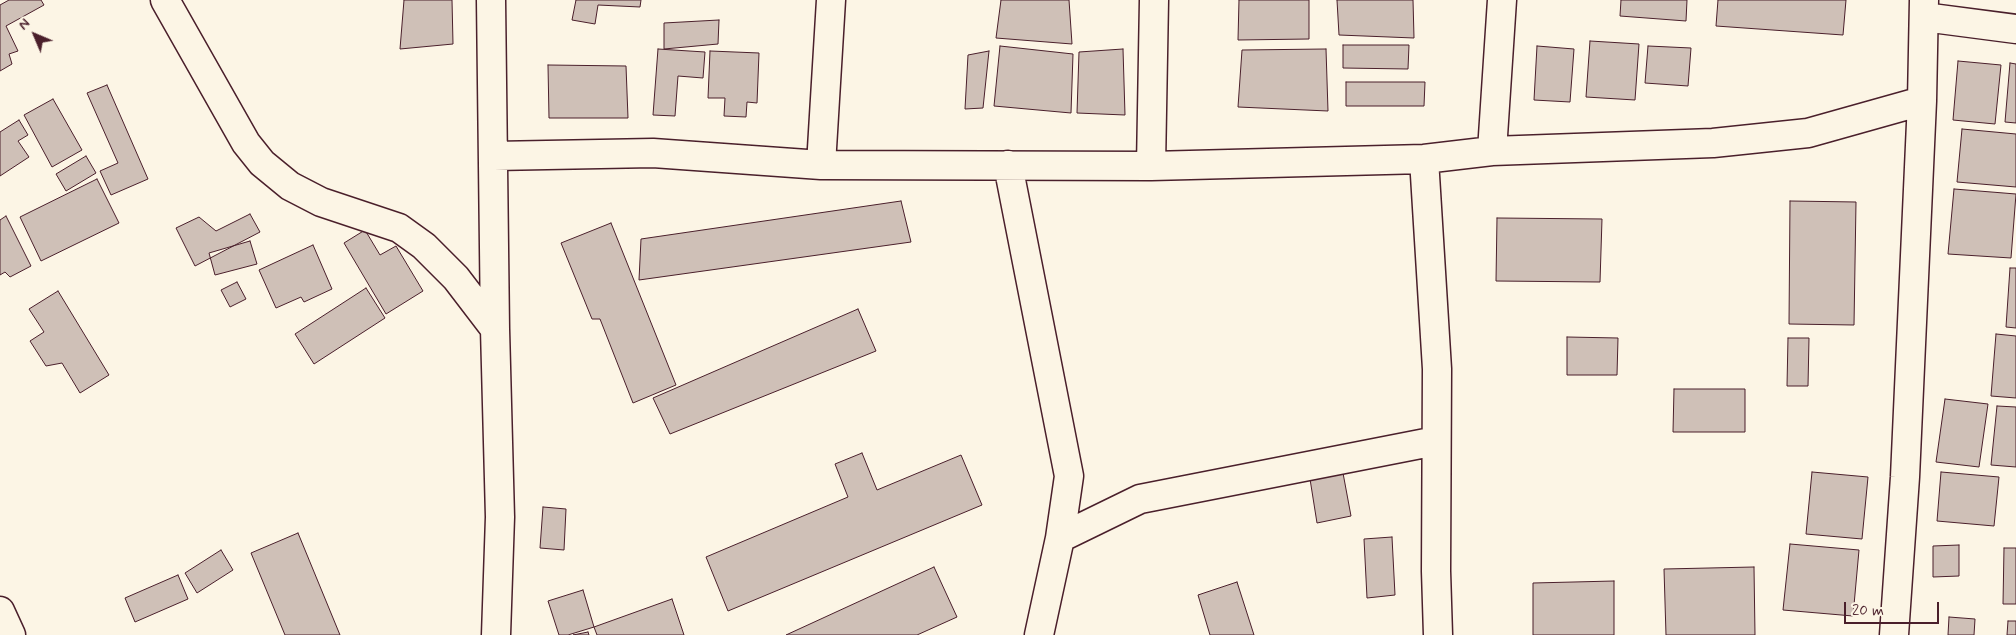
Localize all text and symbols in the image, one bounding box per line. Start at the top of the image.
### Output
north arrow [10,10,60,60]
text: N [15,15,34,34]
scale bar [1846,592,1941,624]
text: 20 m [1852,601,1884,621]

